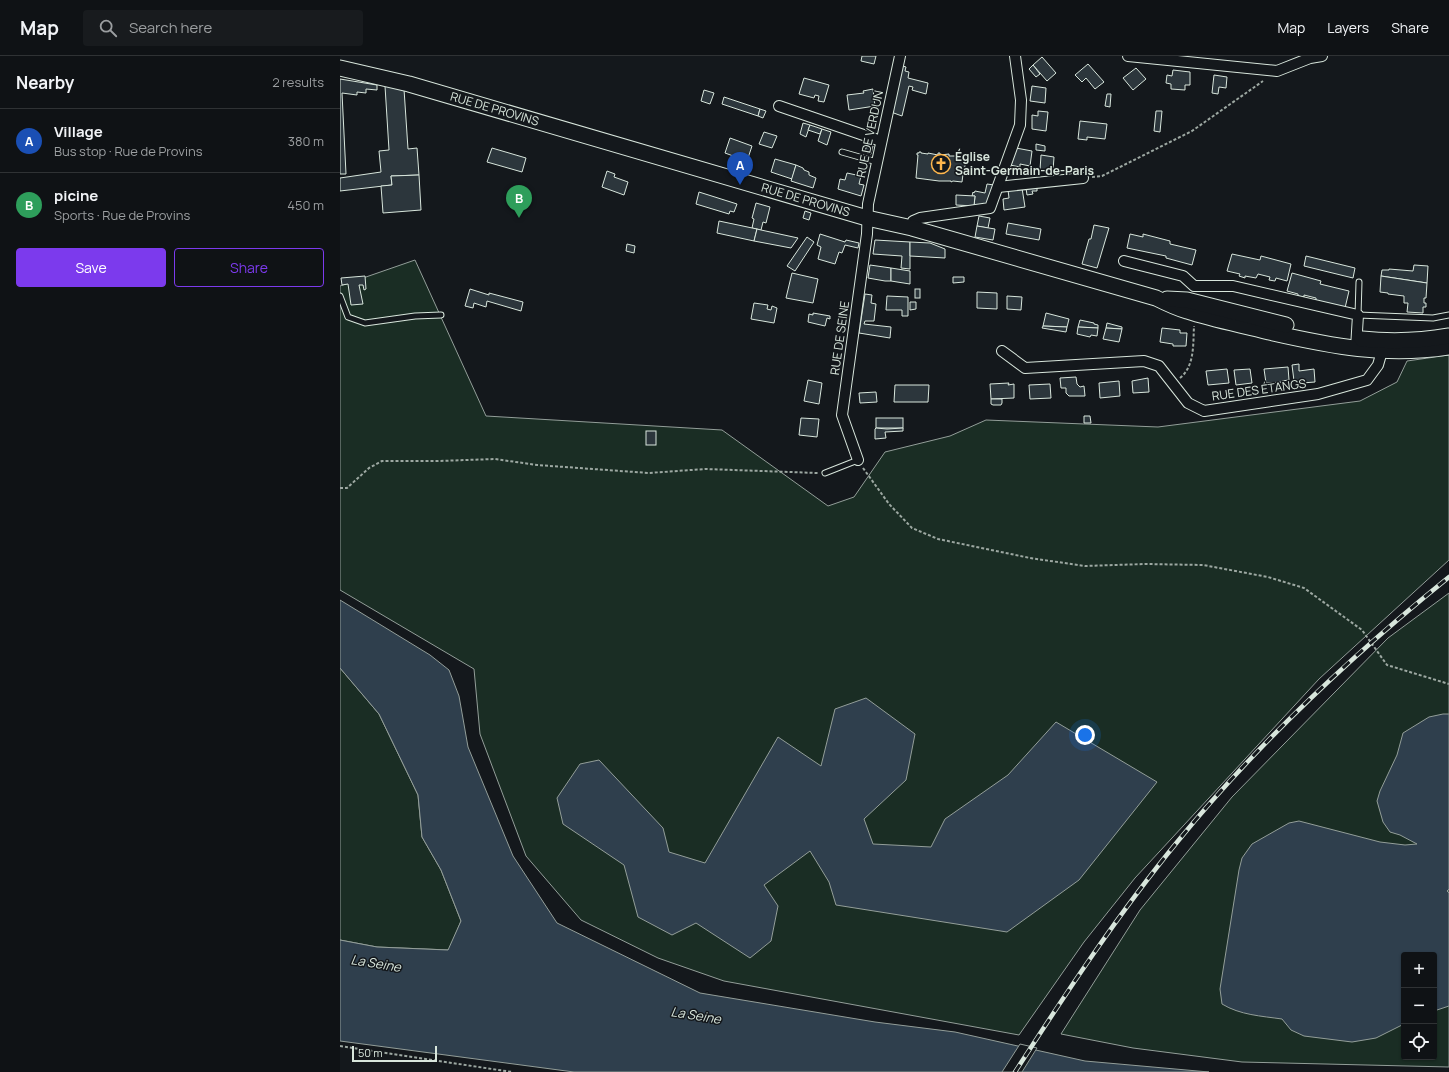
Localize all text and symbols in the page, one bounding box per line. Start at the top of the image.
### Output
search box [83,10,363,46]
text: Map [20,15,59,41]
icon: search [97,17,119,39]
text: Search here [129,17,212,38]
text: Map [1277,18,1305,37]
text: Layers [1327,18,1369,37]
text: Share [1391,18,1429,37]
text: Nearby [16,71,74,94]
text: 2 results [272,73,324,91]
street label: RUE DE PROVINS [448,88,541,130]
street label: RUE DE VERDUN [852,89,887,179]
text: Village [54,121,103,142]
text: A [25,132,33,150]
text: 380 m [288,132,324,150]
text: Bus stop · Rue de Provins [54,142,202,160]
place label: Église Saint-Germain-de-Paris [955,148,1095,179]
pin: A [727,152,753,185]
church icon: Église Saint-Germain-de-Paris [930,153,952,175]
street label: RUE DE PROVINS [759,179,852,221]
text: picine [54,185,98,206]
pin: B [506,185,532,218]
text: B [25,196,33,214]
text: 450 m [287,196,324,214]
text: Sports · Rue de Provins [54,206,190,224]
button: Save [16,248,166,287]
button: Share [174,248,324,287]
street label: RUE DE SEINE [826,300,853,376]
street label: RUE DES ÉTANGS [1211,374,1307,405]
your location [1075,725,1095,745]
water label: La Seine [350,950,404,976]
map controls [1401,952,1437,1060]
button: + [1401,952,1437,988]
button: − [1401,988,1437,1024]
water label: La Seine [670,1002,724,1028]
button: locate [1401,1024,1437,1060]
scale bar [352,1044,437,1063]
text: 50 m [358,1045,383,1060]

